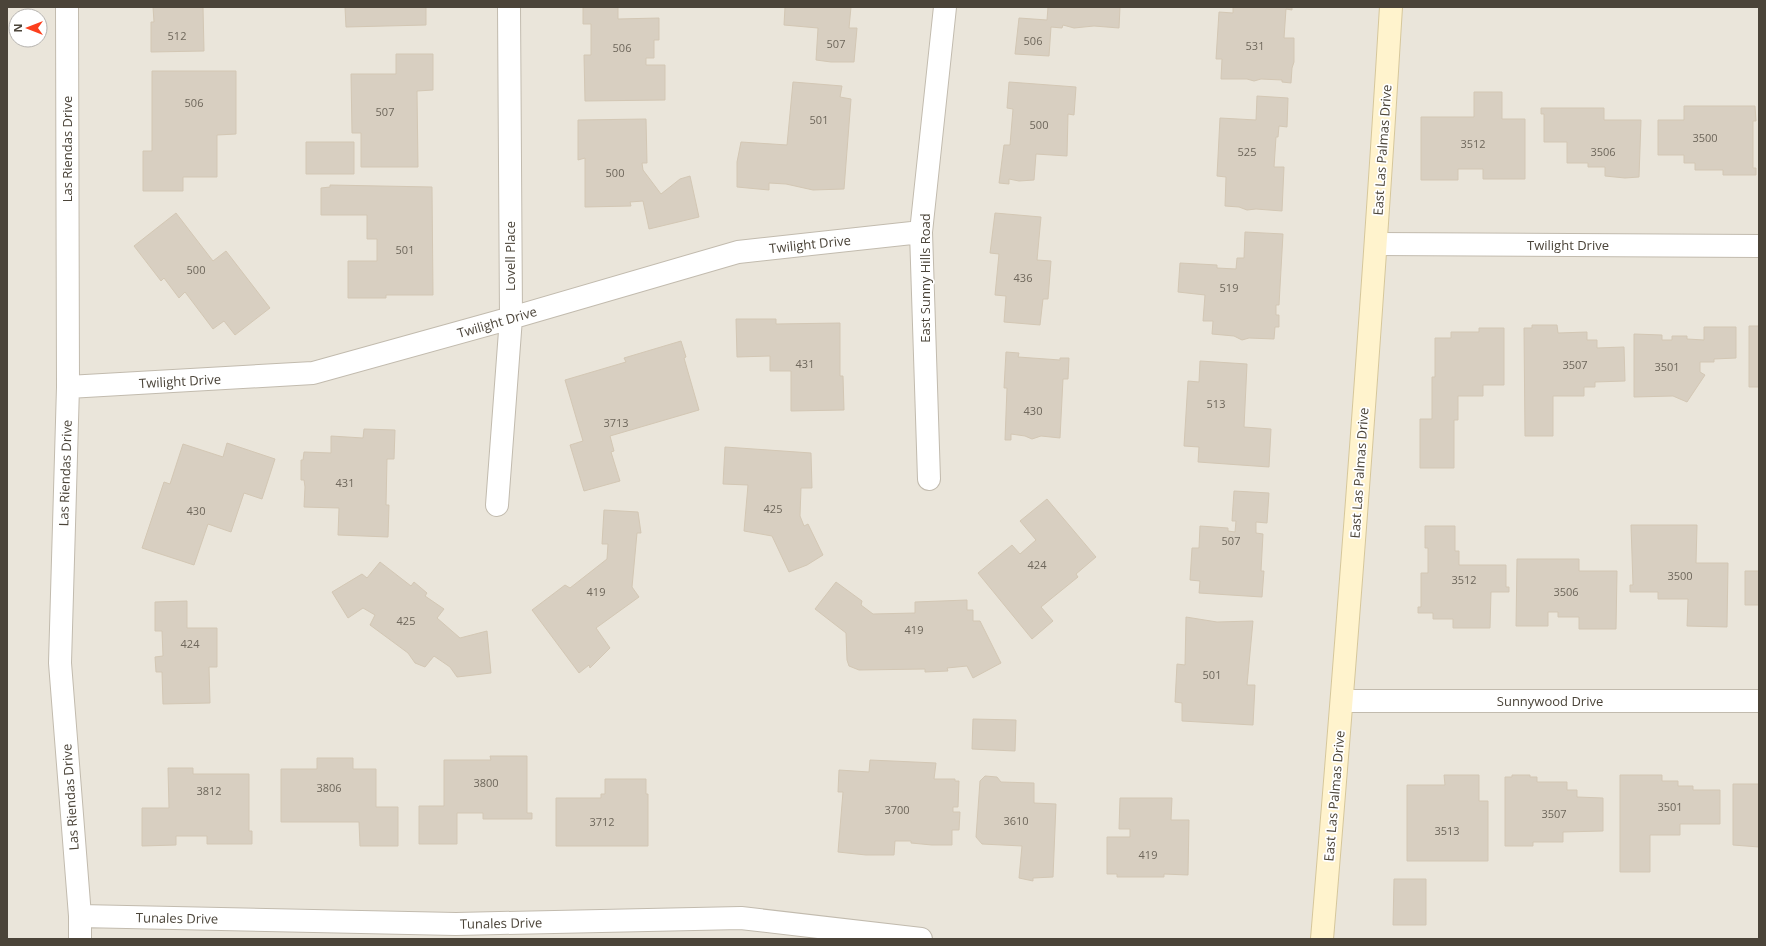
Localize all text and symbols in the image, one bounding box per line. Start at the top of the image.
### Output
north arrow [8,8,48,48]
text: N [10,24,25,32]
house number: 512 [168,28,186,43]
house number: 506 [1024,33,1042,48]
house number: 507 [827,36,845,51]
house number: 531 [1246,38,1264,53]
house number: 506 [613,40,631,55]
street label: East Las Palmas Drive [1368,84,1396,216]
house number: 506 [185,95,203,110]
street label: Las Riendas Drive [58,96,76,202]
house number: 507 [376,104,394,119]
house number: 501 [810,112,828,127]
house number: 500 [1030,117,1048,132]
house number: 3500 [1692,130,1718,145]
house number: 3512 [1460,136,1486,151]
house number: 525 [1238,144,1256,159]
house number: 3506 [1590,144,1616,159]
house number: 500 [606,165,624,180]
street label: East Sunny Hills Road [916,213,934,343]
street label: Lovell Place [501,221,519,291]
street label: Twilight Drive [768,231,852,257]
street label: Twilight Drive [1527,236,1609,254]
house number: 501 [396,242,414,257]
house number: 500 [187,262,205,277]
house number: 436 [1014,270,1032,285]
house number: 519 [1220,280,1238,295]
street label: Twilight Drive [455,302,539,342]
house number: 431 [796,356,814,371]
house number: 3507 [1562,357,1588,372]
house number: 3501 [1654,359,1680,374]
street label: Twilight Drive [139,370,221,392]
house number: 513 [1207,396,1225,411]
house number: 430 [1024,403,1042,418]
street label: East Las Palmas Drive [1345,407,1373,539]
house number: 3713 [603,415,629,430]
street label: Las Riendas Drive [54,419,76,527]
house number: 431 [336,475,354,490]
house number: 425 [764,501,782,516]
house number: 430 [187,503,205,518]
house number: 507 [1222,533,1240,548]
house number: 424 [1028,557,1047,572]
house number: 3500 [1667,568,1693,583]
house number: 3512 [1451,572,1477,587]
house number: 419 [587,584,605,599]
house number: 3506 [1553,584,1579,599]
house number: 425 [397,613,415,628]
house number: 419 [905,622,923,637]
house number: 424 [181,636,200,651]
house number: 501 [1203,667,1221,682]
street label: Sunnywood Drive [1497,692,1603,710]
street label: East Las Palmas Drive [1319,730,1349,862]
street label: Las Riendas Drive [57,743,83,851]
house number: 3800 [473,775,499,790]
house number: 3806 [316,780,342,795]
house number: 3812 [196,783,222,798]
house number: 3501 [1657,799,1683,814]
house number: 3700 [884,802,910,817]
house number: 3507 [1541,806,1567,821]
house number: 3610 [1003,813,1029,828]
house number: 3712 [589,814,615,829]
house number: 3513 [1434,823,1460,838]
house number: 419 [1139,847,1157,862]
street label: Tunales Drive [136,908,218,928]
street label: Tunales Drive [460,913,542,933]

